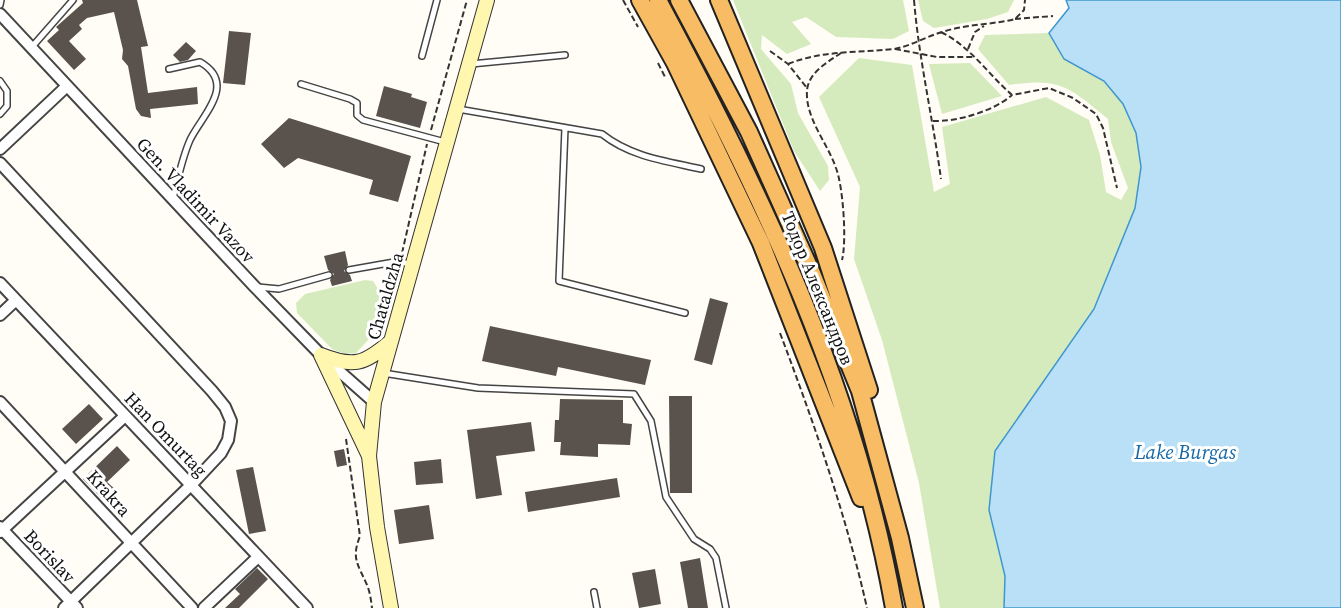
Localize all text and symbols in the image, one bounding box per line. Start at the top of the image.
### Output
street label: Gen. Vladimir Vazov [131,132,261,268]
street label: Тодор Александров [776,208,860,368]
street label: Chataldzha [361,248,410,343]
street label: Han Omurtag [119,386,213,482]
water label: Lake Burgas [1133,438,1237,466]
street label: Krakra [81,464,137,522]
street label: Borislav [19,524,81,588]

